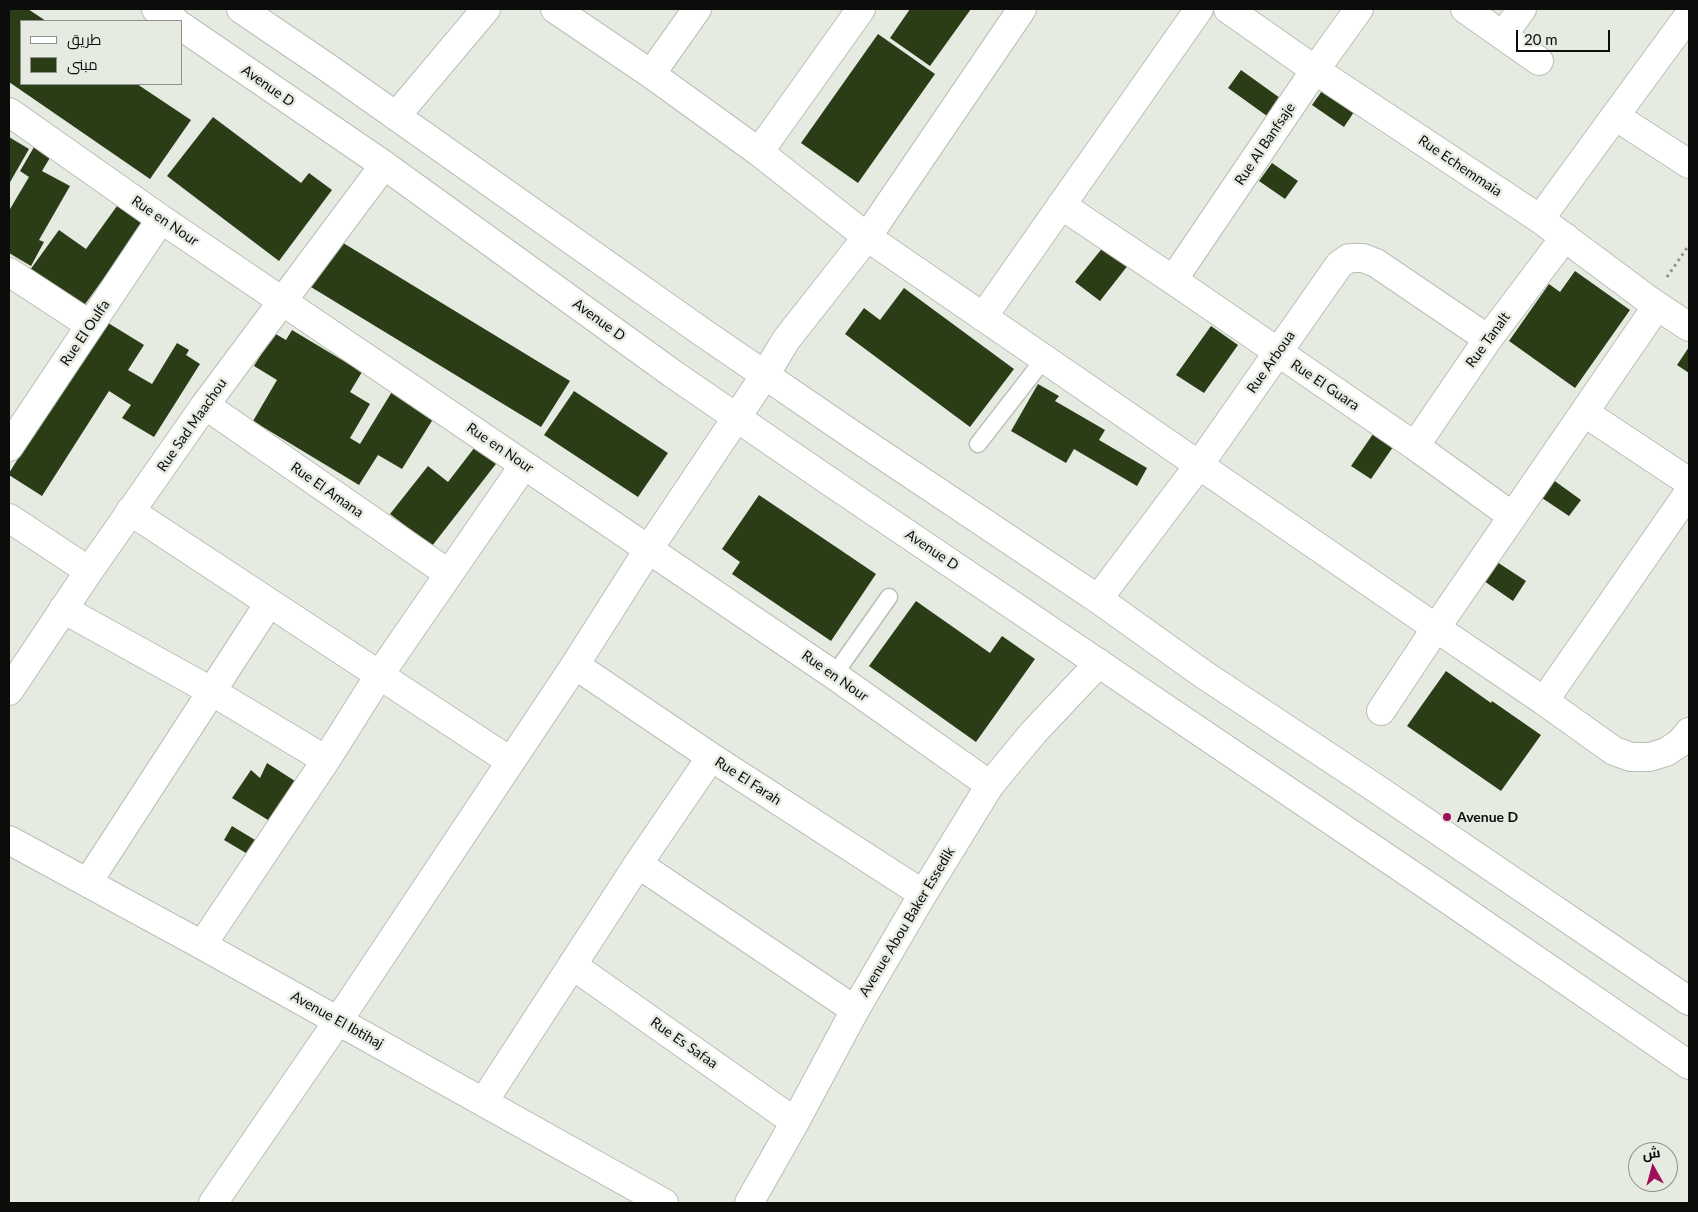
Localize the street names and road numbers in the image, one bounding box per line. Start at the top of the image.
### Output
street label: Avenue D [238,62,298,110]
street label: Rue Al Banfsaje [1231,100,1299,188]
street label: Rue Echemmaia [1415,132,1505,200]
street label: Rue en Nour [128,192,202,250]
street label: Avenue D [570,295,628,345]
street label: Rue El Oulfa [57,297,113,369]
street label: Rue Tanalt [1462,309,1514,371]
street label: Rue Arboua [1243,328,1299,396]
street label: Rue El Guara [1288,356,1362,414]
street label: Rue Sad Maachou [154,375,230,475]
street label: Rue en Nour [463,419,537,477]
street label: Rue El Amana [287,459,367,521]
street label: Avenue D [902,526,962,574]
street label: Rue en Nour [798,647,872,705]
street label: Rue El Farah [712,753,784,809]
street label: Avenue Abou Baker Essedik [856,844,958,1000]
street label: Avenue El Ibtihaj [288,988,386,1052]
street label: Rue Es Safaa [647,1014,721,1072]

